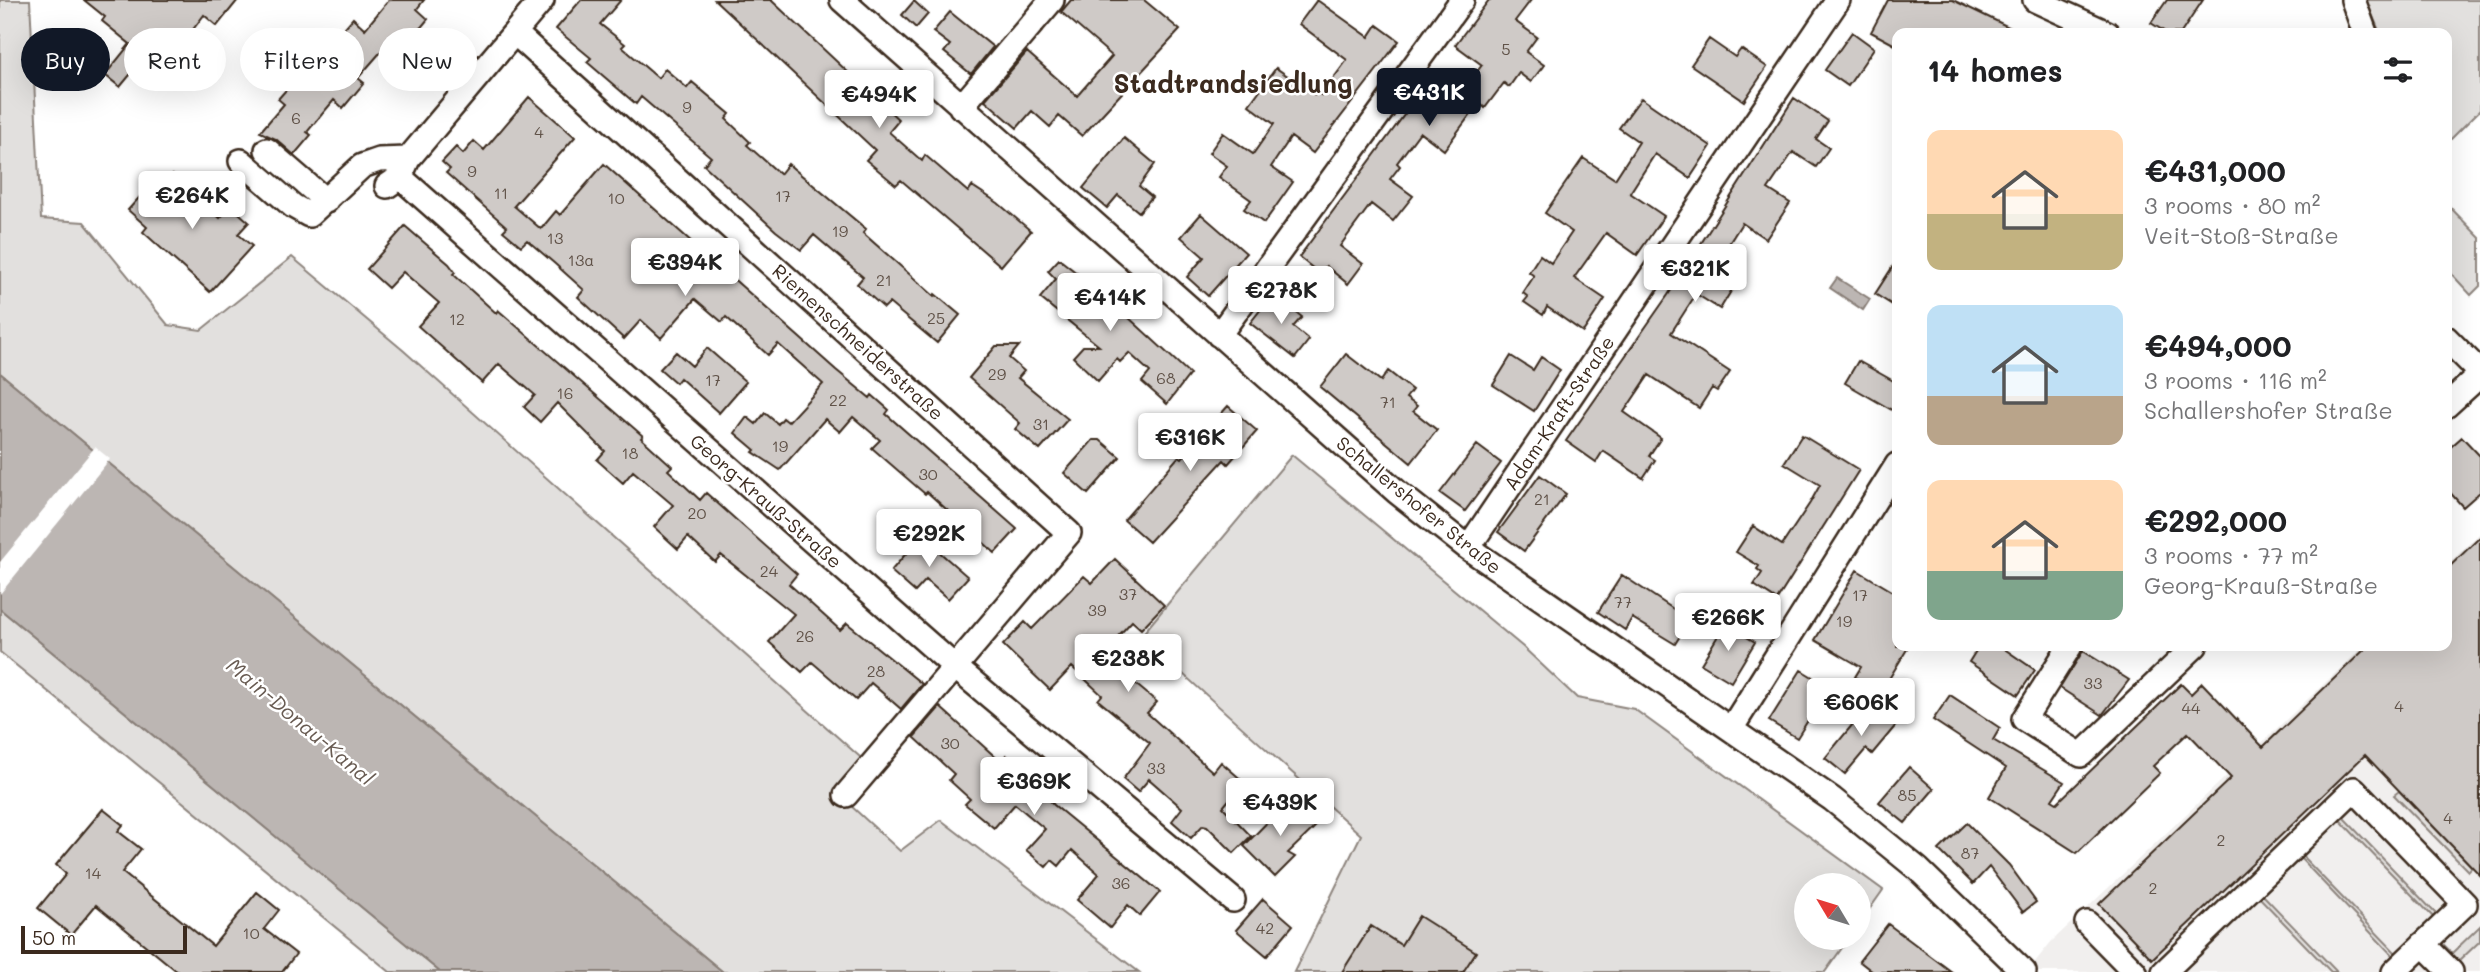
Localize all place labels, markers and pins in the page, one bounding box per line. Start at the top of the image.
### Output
pin: €431K [1380,68,1478,128]
pin: €494K [830,71,928,130]
pin: €264K [143,172,241,231]
pin: €394K [636,238,734,298]
pin: €321K [1646,244,1744,304]
pin: €278K [1232,266,1330,326]
pin: €414K [1061,274,1159,333]
pin: €316K [1141,414,1239,473]
pin: €292K [880,510,978,569]
pin: €266K [1679,594,1777,653]
pin: €238K [1079,634,1177,694]
pin: €606K [1812,678,1910,738]
pin: €369K [985,758,1083,817]
pin: €439K [1231,778,1329,838]

